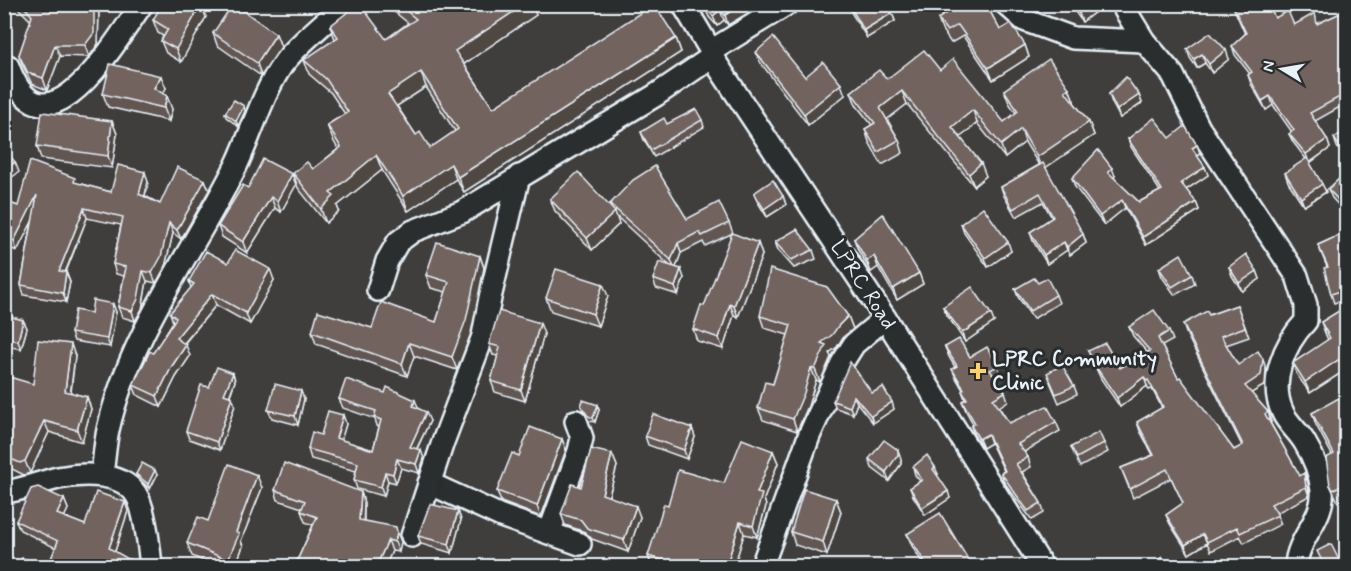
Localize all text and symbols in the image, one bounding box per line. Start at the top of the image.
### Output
north arrow [1252,39,1312,99]
text: N [1257,59,1280,74]
street label: LPRC Road [823,235,903,335]
place label: LPRC Community Clinic [992,345,1157,397]
marker: LPRC Community Clinic [969,362,987,380]

